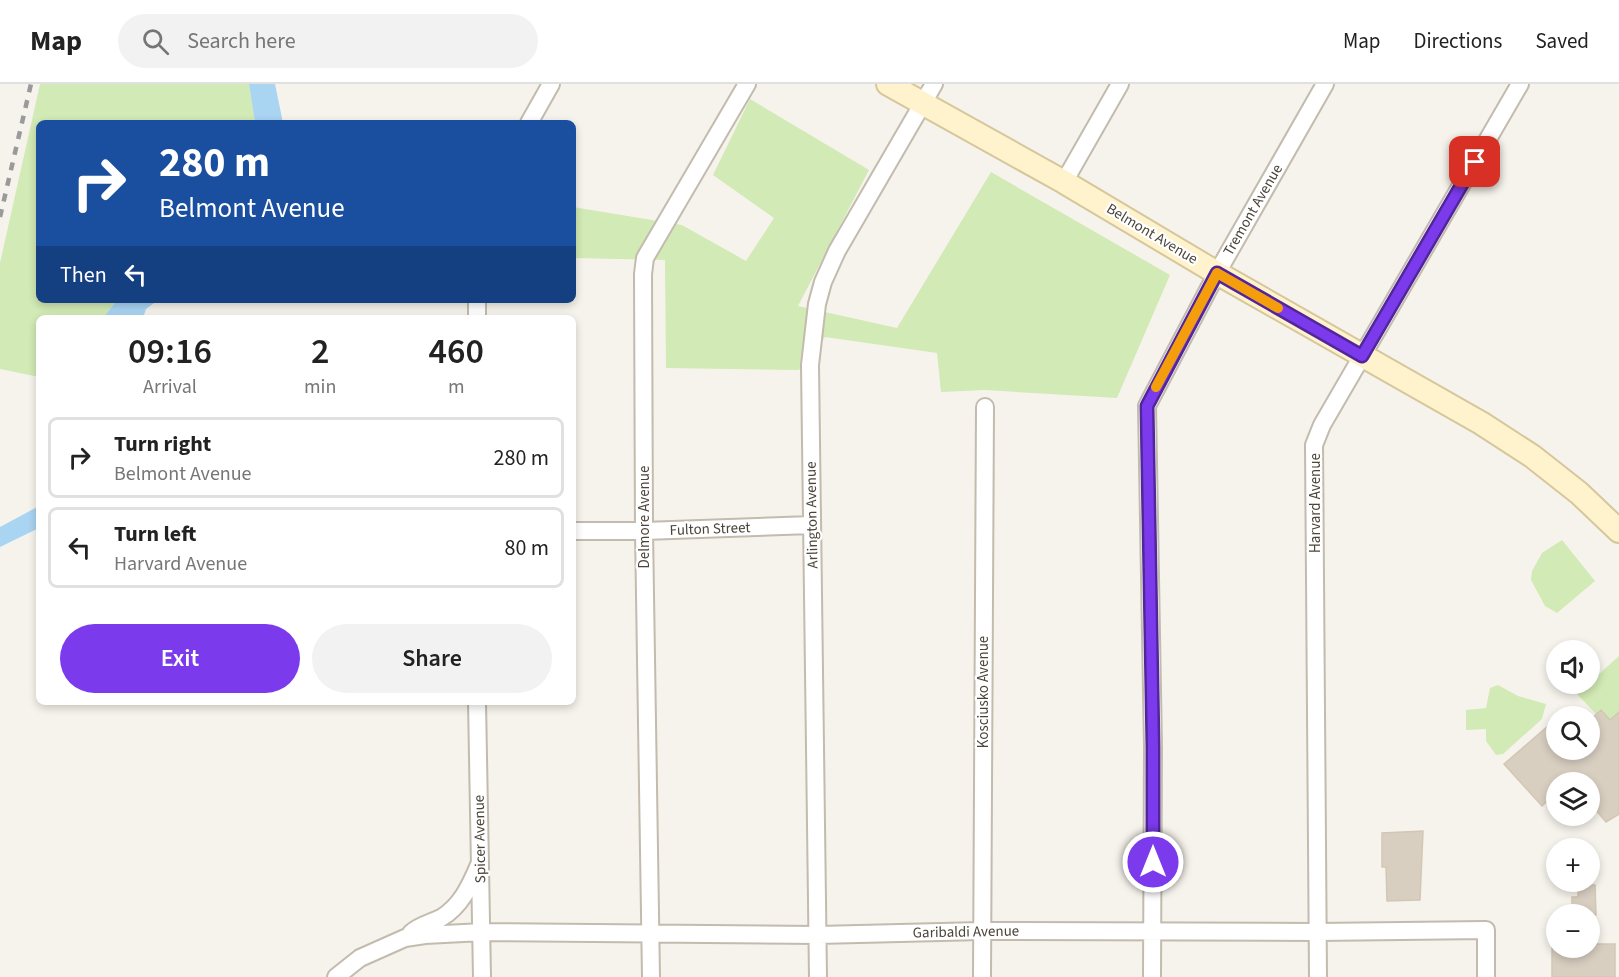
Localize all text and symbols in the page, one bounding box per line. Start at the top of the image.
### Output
search box [118,14,538,68]
text: Map [30,21,82,61]
icon: search [139,25,172,58]
text: Search here [187,25,296,57]
text: Map [1343,26,1381,56]
text: Directions [1414,26,1502,56]
text: Saved [1535,26,1589,56]
text: 280 m [159,133,270,193]
pin [1449,136,1500,187]
icon: right [60,144,138,222]
icon: arrive [1458,145,1491,178]
street label: Tremont Avenue [1218,160,1288,260]
text: Belmont Avenue [159,189,345,228]
street label: Belmont Avenue [1102,198,1202,270]
icon: left [119,258,152,291]
text: Then [60,259,107,291]
text: 09:16 [128,326,212,377]
text: 2 [311,326,329,377]
text: 460 [428,326,484,377]
text: Arrival [143,373,197,401]
text: min [304,373,336,401]
text: m [448,373,464,401]
text: Turn right [114,428,211,460]
icon: right [63,441,96,474]
text: 280 m [494,442,549,474]
street label: Harvard Avenue [1305,453,1326,553]
text: Belmont Avenue [114,460,252,488]
street label: Arlington Avenue [801,461,823,569]
street label: Delmore Avenue [634,466,655,568]
street label: Fulton Street [669,517,751,541]
text: Turn left [114,518,196,550]
icon: left [63,531,96,564]
text: 80 m [504,532,549,564]
text: Harvard Avenue [114,550,247,578]
button: Exit [60,624,300,693]
button: Share [312,624,552,693]
street label: Kosciusko Avenue [973,636,994,748]
map controls [1546,640,1600,958]
button: sound [1546,640,1600,694]
button: search [1546,706,1600,760]
button: layers [1546,772,1600,826]
street label: Spicer Avenue [469,795,491,883]
position arrow [1121,830,1185,894]
button: + [1546,838,1600,892]
button: − [1546,904,1600,958]
street label: Garibaldi Avenue [913,921,1019,943]

